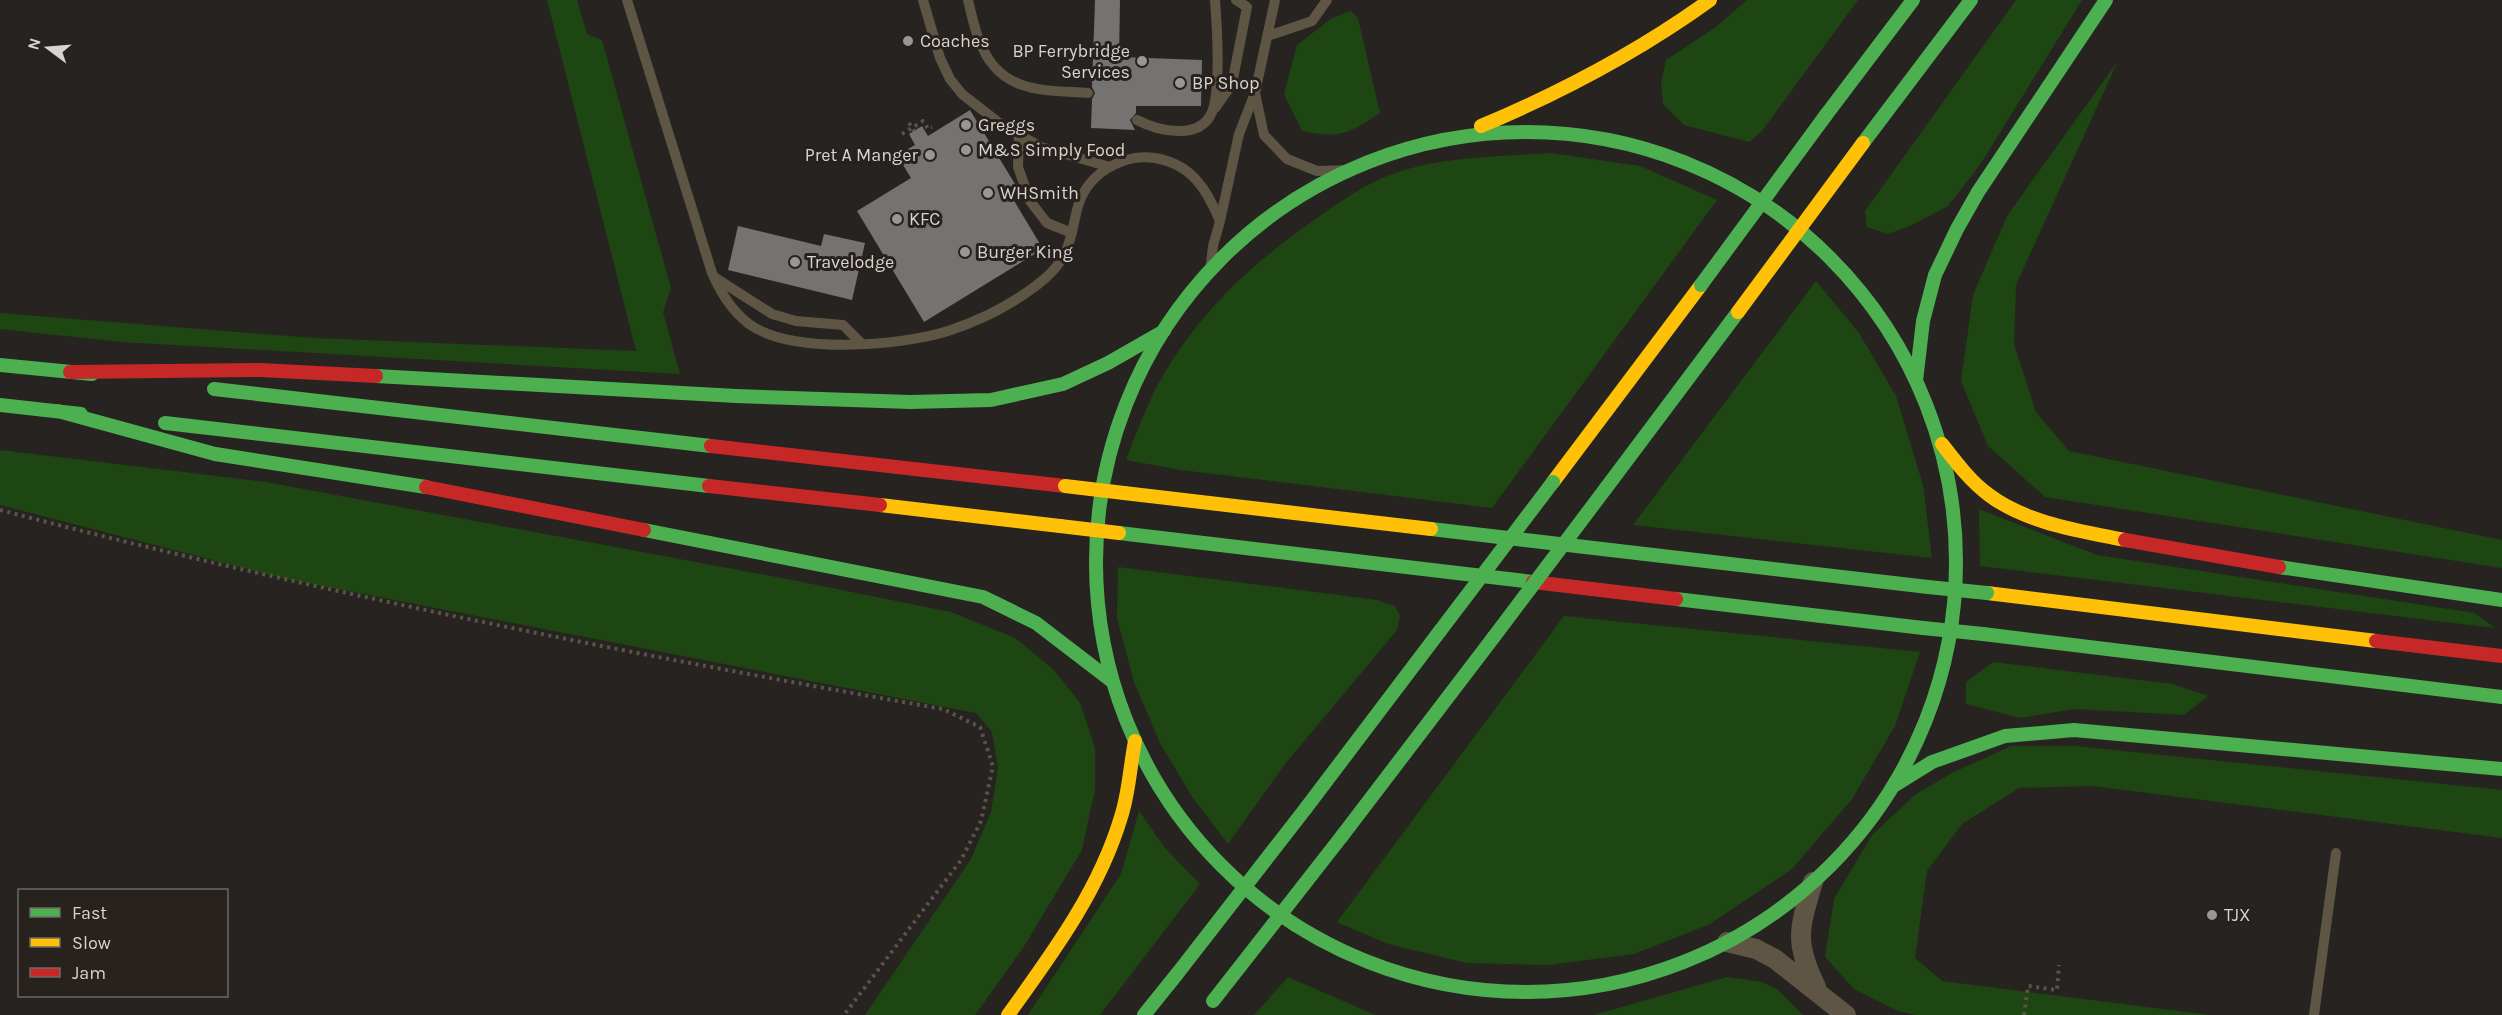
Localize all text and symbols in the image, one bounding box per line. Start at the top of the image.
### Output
north arrow [18,18,78,78]
place label: Coaches [920,30,990,52]
marker: Coaches [901,34,915,48]
text: N [23,36,45,52]
place label: BP Ferrybridge Services [1012,40,1130,83]
marker: BP Ferrybridge Services [1135,54,1149,68]
place label: BP Shop [1192,72,1260,94]
marker: BP Shop [1173,76,1187,90]
place label: Greggs [978,114,1035,136]
marker: Greggs [959,118,973,132]
place label: M&S Simply Food [978,139,1125,161]
marker: M&S Simply Food [959,143,973,157]
place label: Pret A Manger [805,144,918,166]
marker: Pret A Manger [923,148,937,162]
place label: WHSmith [1000,182,1079,204]
marker: WHSmith [981,186,995,200]
place label: KFC [909,208,940,230]
marker: KFC [890,212,904,226]
place label: Burger King [977,241,1073,263]
marker: Burger King [958,245,972,259]
place label: Travelodge [807,251,894,273]
marker: Travelodge [788,255,802,269]
legend [18,889,228,997]
text: Fast [72,902,107,924]
place label: TJX [2224,904,2251,926]
marker: TJX [2205,908,2219,922]
text: Slow [72,932,111,954]
text: Jam [72,962,106,984]

